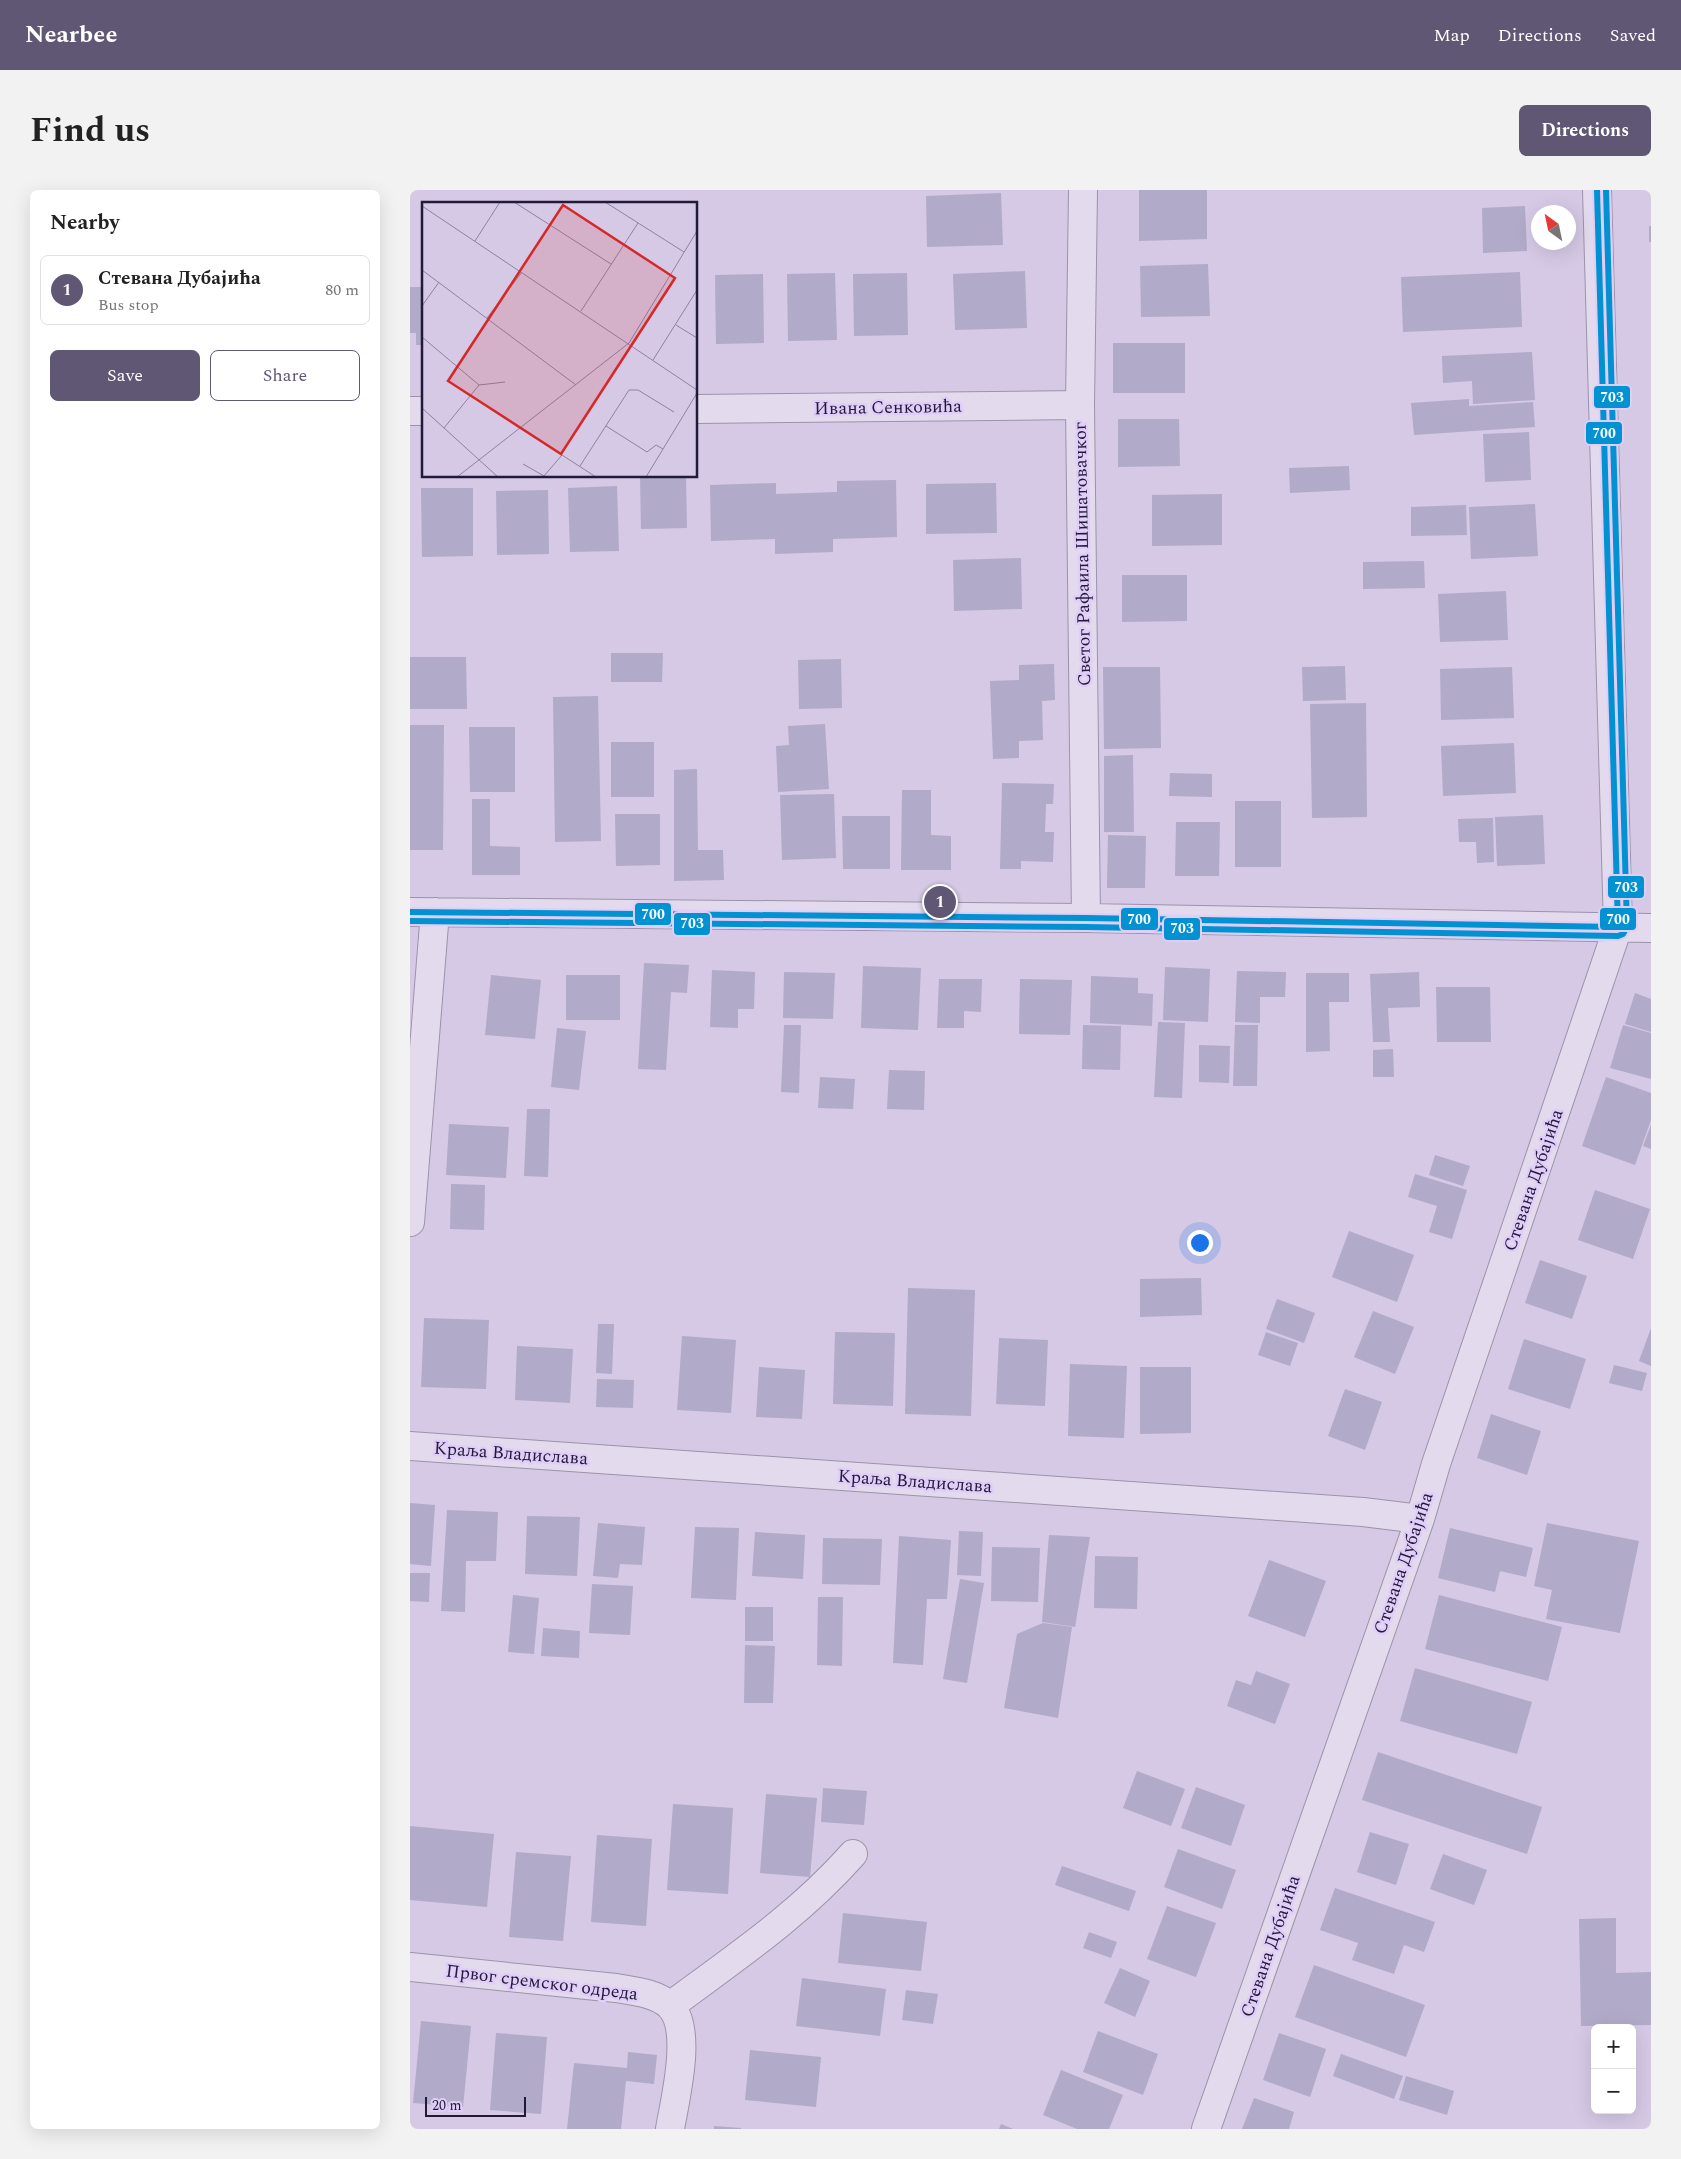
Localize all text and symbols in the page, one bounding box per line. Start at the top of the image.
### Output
text: Nearbee [25,17,117,53]
text: Map [1434,22,1470,49]
text: Directions [1498,22,1582,49]
text: Saved [1610,22,1656,49]
text: Find us [30,104,150,157]
button: Directions [1519,105,1651,156]
inset map [422,202,698,478]
north arrow [1531,205,1576,250]
text: Nearby [50,207,120,239]
text: Стевана Дубајића [98,264,261,293]
text: 1 [63,278,71,302]
text: 80 m [325,278,359,302]
text: Bus stop [98,293,159,317]
button: Save [50,350,200,401]
button: Share [210,350,360,401]
line badge: 703 [1593,385,1631,409]
text: 703 [1600,387,1624,408]
street label: Ивана Сенковића [814,393,962,422]
line badge: 700 [1585,421,1623,445]
street label: Светог Рафаила Шишатовачког [1067,422,1098,686]
text: 700 [1592,423,1616,444]
line badge: 703 [1607,875,1645,899]
text: 703 [1614,877,1638,898]
pin: 1 [924,883,956,921]
line badge: 700 [634,902,672,926]
text: 700 [641,904,665,925]
line badge: 700 [1120,907,1159,931]
line badge: 700 [1599,907,1637,931]
text: 700 [1127,909,1151,930]
text: 700 [1606,909,1630,930]
line badge: 703 [673,912,711,936]
text: 703 [680,913,704,934]
line badge: 703 [1163,917,1201,941]
text: 703 [1170,918,1194,939]
street label: Стевана Дубајића [1496,1105,1571,1255]
your location [1187,1230,1213,1256]
street label: Краља Владислава [433,1435,589,1472]
street label: Краља Владислава [837,1463,993,1500]
street label: Стевана Дубајића [1366,1488,1441,1638]
street label: Стевана Дубајића [1233,1871,1308,2021]
street label: Првог сремског одреда [444,1957,640,2008]
map controls [1591,2024,1636,2114]
button: + [1591,2024,1636,2069]
button: − [1591,2069,1636,2114]
scale bar [425,2094,526,2117]
text: 20 m [432,2095,462,2116]

